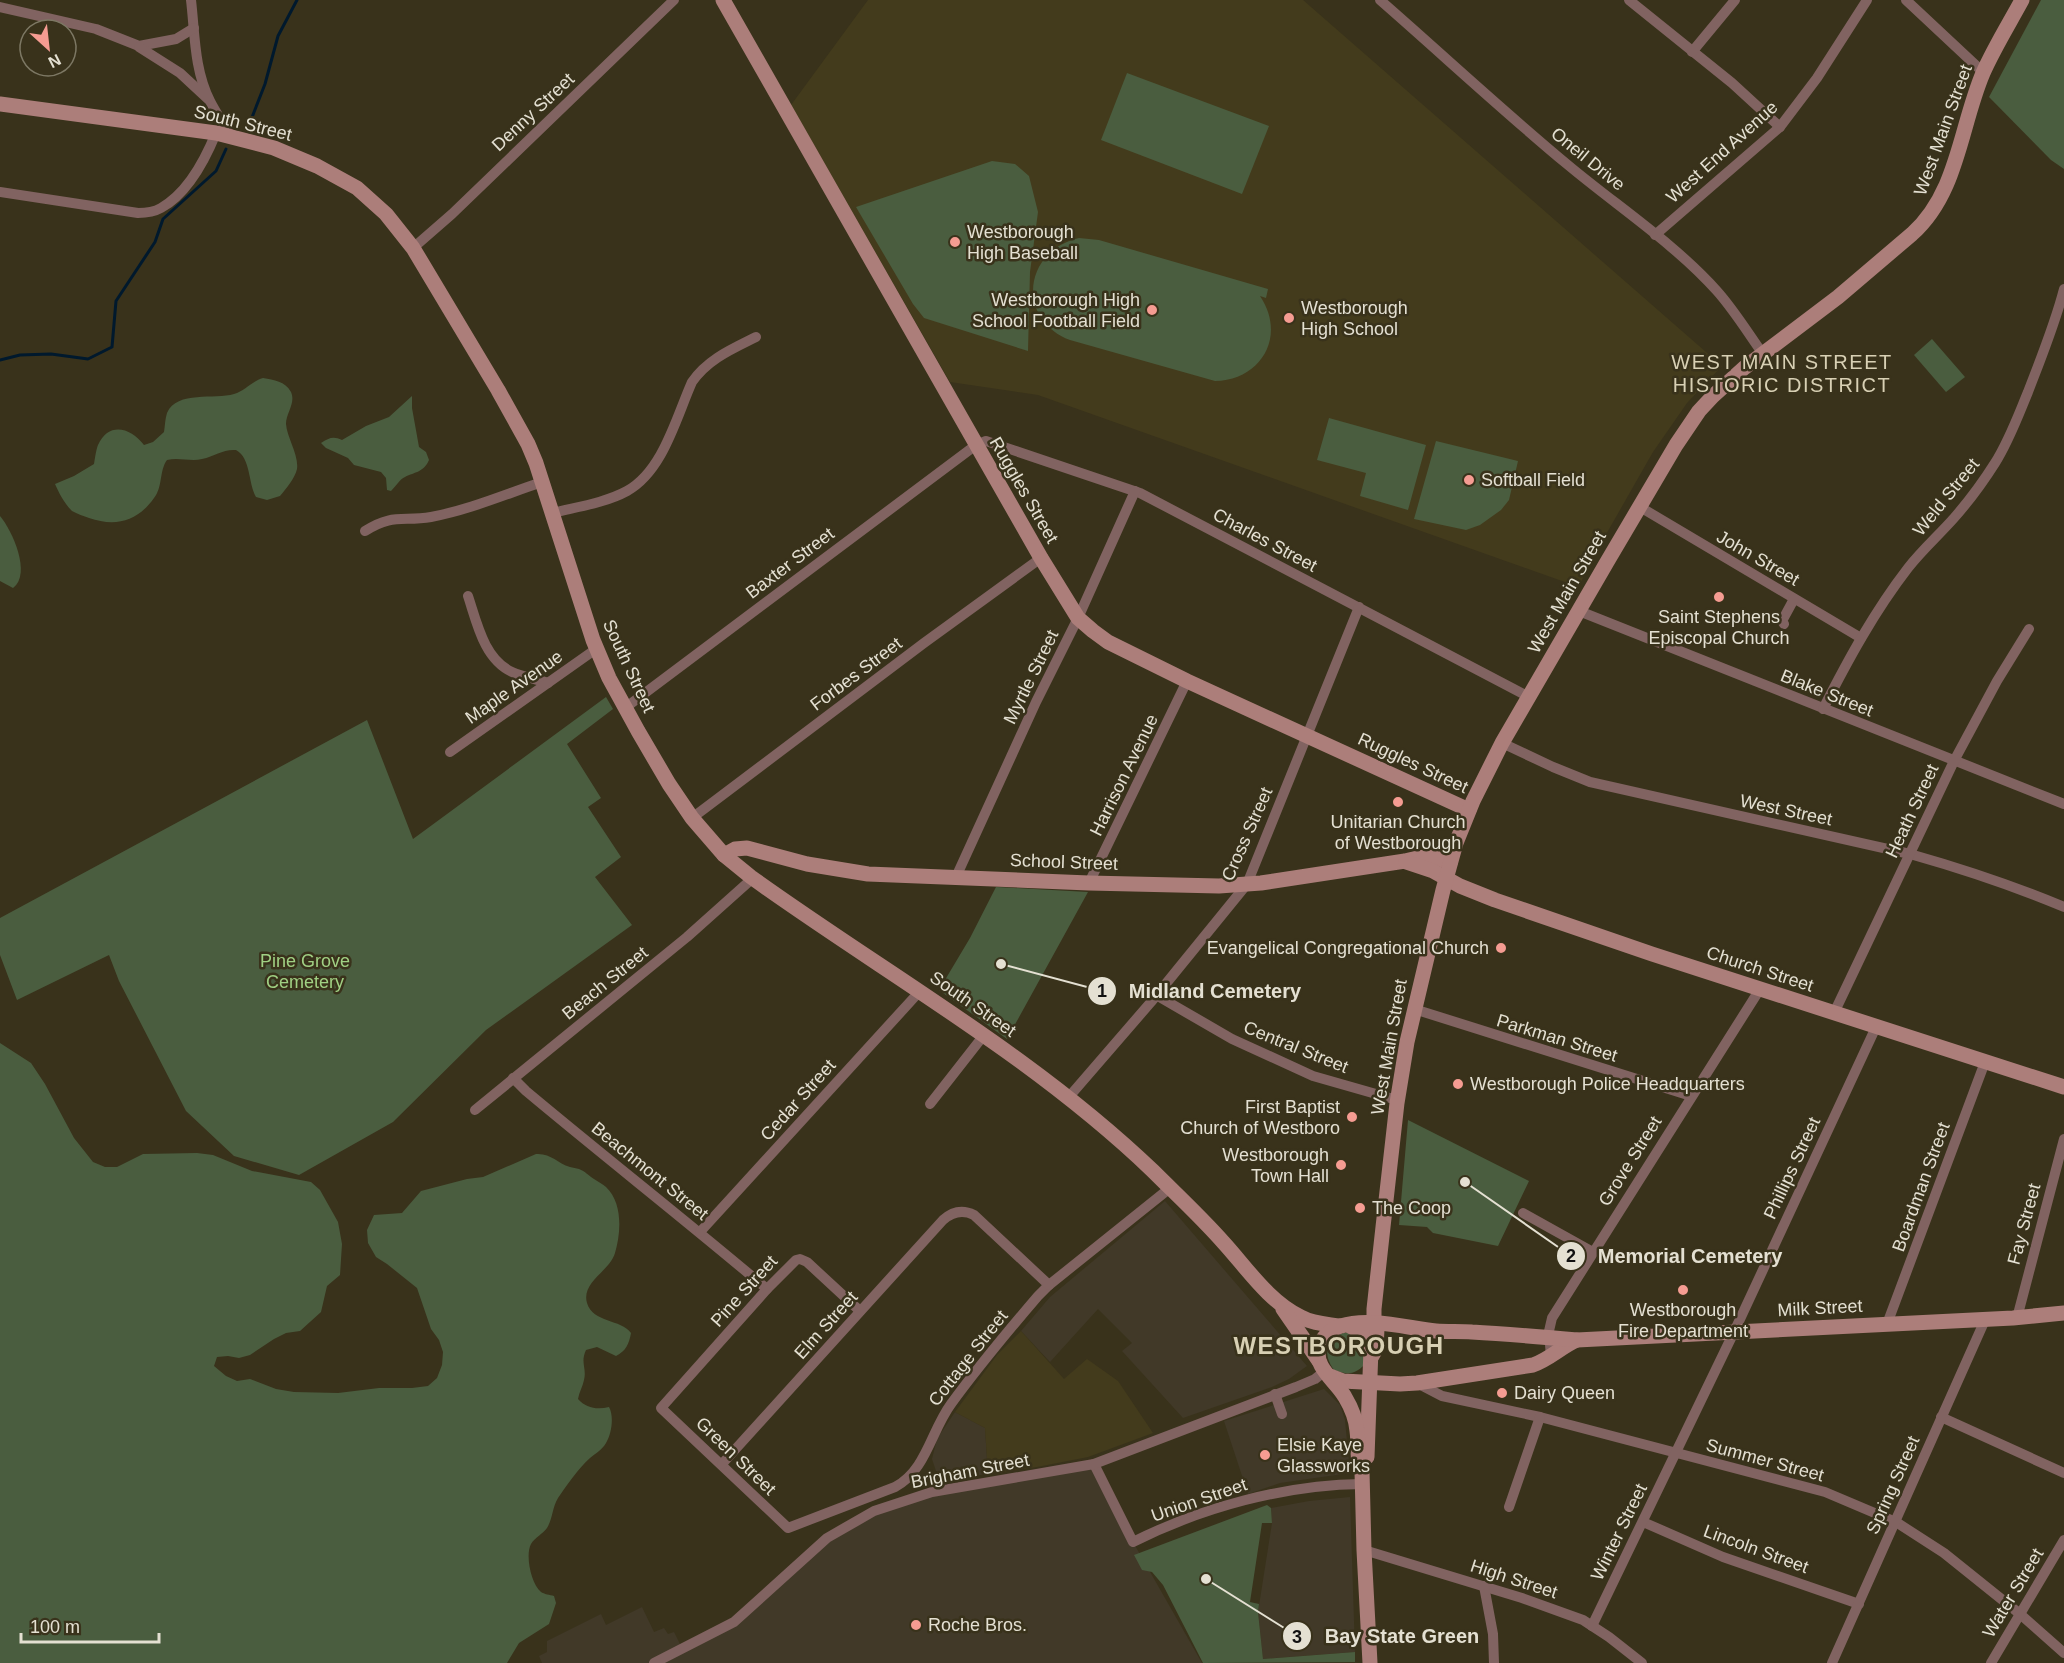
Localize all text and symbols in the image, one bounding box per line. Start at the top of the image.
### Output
north arrow [18,18,78,78]
text: N [46,51,64,71]
street label: West Main Street [1910,62,1976,198]
street label: Denny Street [488,69,578,155]
street label: West End Avenue [1662,97,1782,207]
street label: South Street [192,101,294,145]
street label: Oneil Drive [1547,123,1629,195]
place label: Westborough High Baseball [967,222,1078,263]
marker: Westborough High Baseball [948,235,962,249]
place label: Westborough High School Football Field [972,290,1140,331]
place label: Westborough High School [1301,298,1408,339]
marker: Westborough High School Football Field [1145,303,1159,317]
marker: Westborough High School [1282,311,1296,325]
district label: WEST MAIN STREET HISTORIC DISTRICT [1671,351,1893,396]
street label: Ruggles Street [986,433,1062,547]
street label: Weld Street [1909,454,1983,540]
place label: Softball Field [1481,470,1585,490]
marker: Softball Field [1462,473,1476,487]
street label: Charles Street [1210,504,1320,576]
street label: Baxter Street [742,523,838,603]
street label: John Street [1713,526,1803,590]
street label: West Main Street [1524,527,1610,657]
marker: Saint Stephens Episcopal Church [1712,590,1726,604]
place label: Saint Stephens Episcopal Church [1648,607,1790,648]
street label: South Street [599,616,659,716]
street label: Myrtle Street [1000,627,1062,727]
street label: Forbes Street [806,633,906,715]
street label: Maple Avenue [462,646,566,728]
street label: Blake Street [1778,665,1876,721]
street label: Harrison Avenue [1086,711,1162,839]
street label: Ruggles Street [1355,729,1471,797]
street label: Heath Street [1882,761,1942,861]
street label: Cross Street [1218,784,1276,884]
street label: West Street [1738,790,1834,830]
marker: Unitarian Church of Westborough [1391,795,1405,809]
place label: Unitarian Church of Westborough [1330,812,1466,853]
street label: School Street [1010,850,1118,874]
place label: Evangelical Congregational Church [1207,938,1489,958]
marker: Evangelical Congregational Church [1494,941,1508,955]
street label: Beach Street [558,942,652,1024]
street label: Church Street [1704,942,1816,996]
park label: Pine Grove Cemetery [260,951,350,992]
street label: South Street [926,967,1020,1041]
callout: Midland Cemetery [1087,972,1313,1010]
street label: West Main Street [1367,977,1411,1117]
text: Midland Cemetery [1129,980,1302,1002]
text: 1 [1097,981,1107,1001]
street label: Parkman Street [1494,1010,1620,1066]
street label: Central Street [1241,1017,1351,1077]
street label: Cedar Street [756,1055,840,1145]
place label: Westborough Police Headquarters [1470,1074,1745,1094]
marker: Westborough Police Headquarters [1451,1077,1465,1091]
place label: First Baptist Church of Westboro [1180,1097,1340,1138]
marker: First Baptist Church of Westboro [1345,1110,1359,1124]
street label: Grove Street [1594,1112,1666,1210]
street label: Phillips Street [1760,1114,1824,1222]
street label: Beachmont Street [588,1118,712,1224]
street label: Boardman Street [1888,1120,1954,1254]
place label: Westborough Town Hall [1222,1145,1329,1186]
marker: Westborough Town Hall [1334,1158,1348,1172]
street label: Fay Street [2004,1181,2044,1267]
place label: The Coop [1372,1198,1451,1218]
marker: The Coop [1353,1201,1367,1215]
callout: Memorial Cemetery [1556,1237,1795,1275]
text: Memorial Cemetery [1598,1245,1783,1267]
text: 2 [1566,1246,1576,1266]
street label: Pine Street [707,1251,781,1331]
marker: Westborough Fire Department [1676,1283,1690,1297]
street label: Elm Street [790,1287,862,1363]
street label: Milk Street [1777,1296,1863,1320]
place label: Westborough Fire Department [1618,1300,1748,1341]
street label: Cottage Street [924,1306,1012,1410]
district label: WESTBOROUGH [1233,1332,1445,1359]
place label: Dairy Queen [1514,1383,1615,1403]
marker: Dairy Queen [1495,1386,1509,1400]
street label: Green Street [692,1413,780,1499]
street label: Spring Street [1862,1433,1924,1537]
place label: Elsie Kaye Glassworks [1277,1435,1370,1476]
street label: Summer Street [1704,1435,1826,1485]
marker: Elsie Kaye Glassworks [1258,1448,1272,1462]
street label: Brigham Street [909,1450,1031,1492]
street label: Union Street [1148,1474,1250,1526]
street label: Winter Street [1587,1480,1651,1584]
street label: Lincoln Street [1701,1521,1811,1577]
street label: Water Street [1979,1545,2047,1641]
street label: High Street [1468,1556,1560,1602]
scale bar [21,1606,159,1644]
place label: Roche Bros. [928,1615,1027,1635]
text: 100 m [30,1617,80,1637]
callout: Bay State Green [1282,1617,1491,1655]
marker: Roche Bros. [909,1618,923,1632]
text: Bay State Green [1325,1625,1479,1647]
text: 3 [1292,1627,1302,1647]

